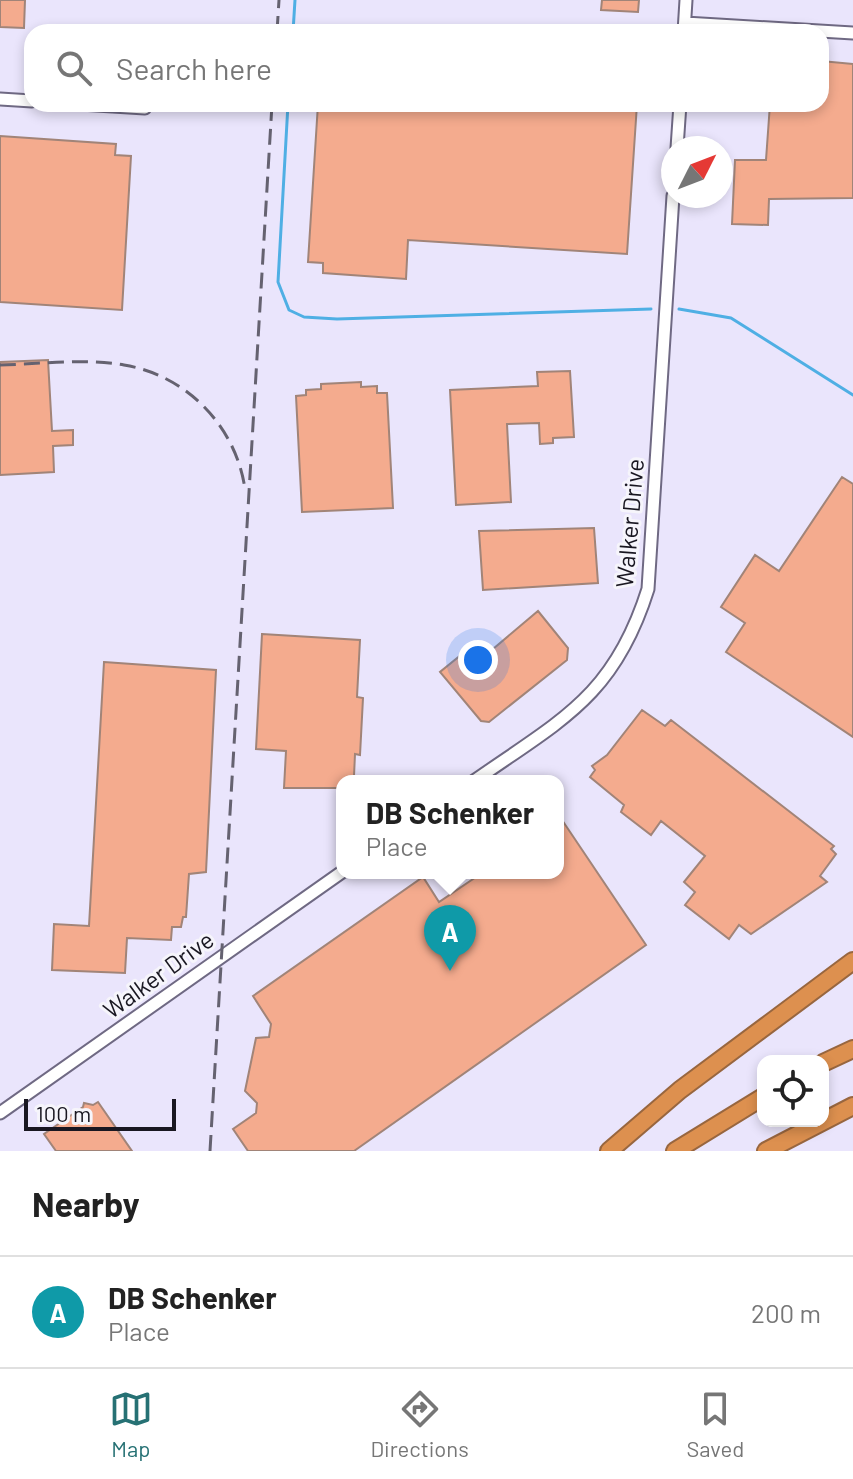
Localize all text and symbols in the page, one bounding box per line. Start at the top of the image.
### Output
search box [24,24,829,112]
icon: search [52,46,96,90]
text: Search here [116,50,272,86]
north arrow [661,136,733,208]
street label: Walker Drive [609,457,649,589]
your location [458,640,498,680]
popup [336,775,564,879]
text: DB Schenker [366,794,534,830]
text: Place [366,830,428,861]
pin: A [424,905,476,971]
street label: Walker Drive [97,924,219,1024]
map controls [757,1055,829,1127]
button: locate [757,1055,829,1127]
scale bar [24,1095,176,1131]
text: 100 m [36,1100,91,1126]
text: Nearby [32,1183,140,1224]
text: DB Schenker [108,1279,277,1315]
text: A [49,1297,67,1328]
text: 200 m [751,1297,821,1328]
text: Place [108,1315,170,1346]
tab: Map [109,1387,153,1461]
tab: Directions [370,1387,469,1461]
tab: Saved [686,1387,744,1461]

